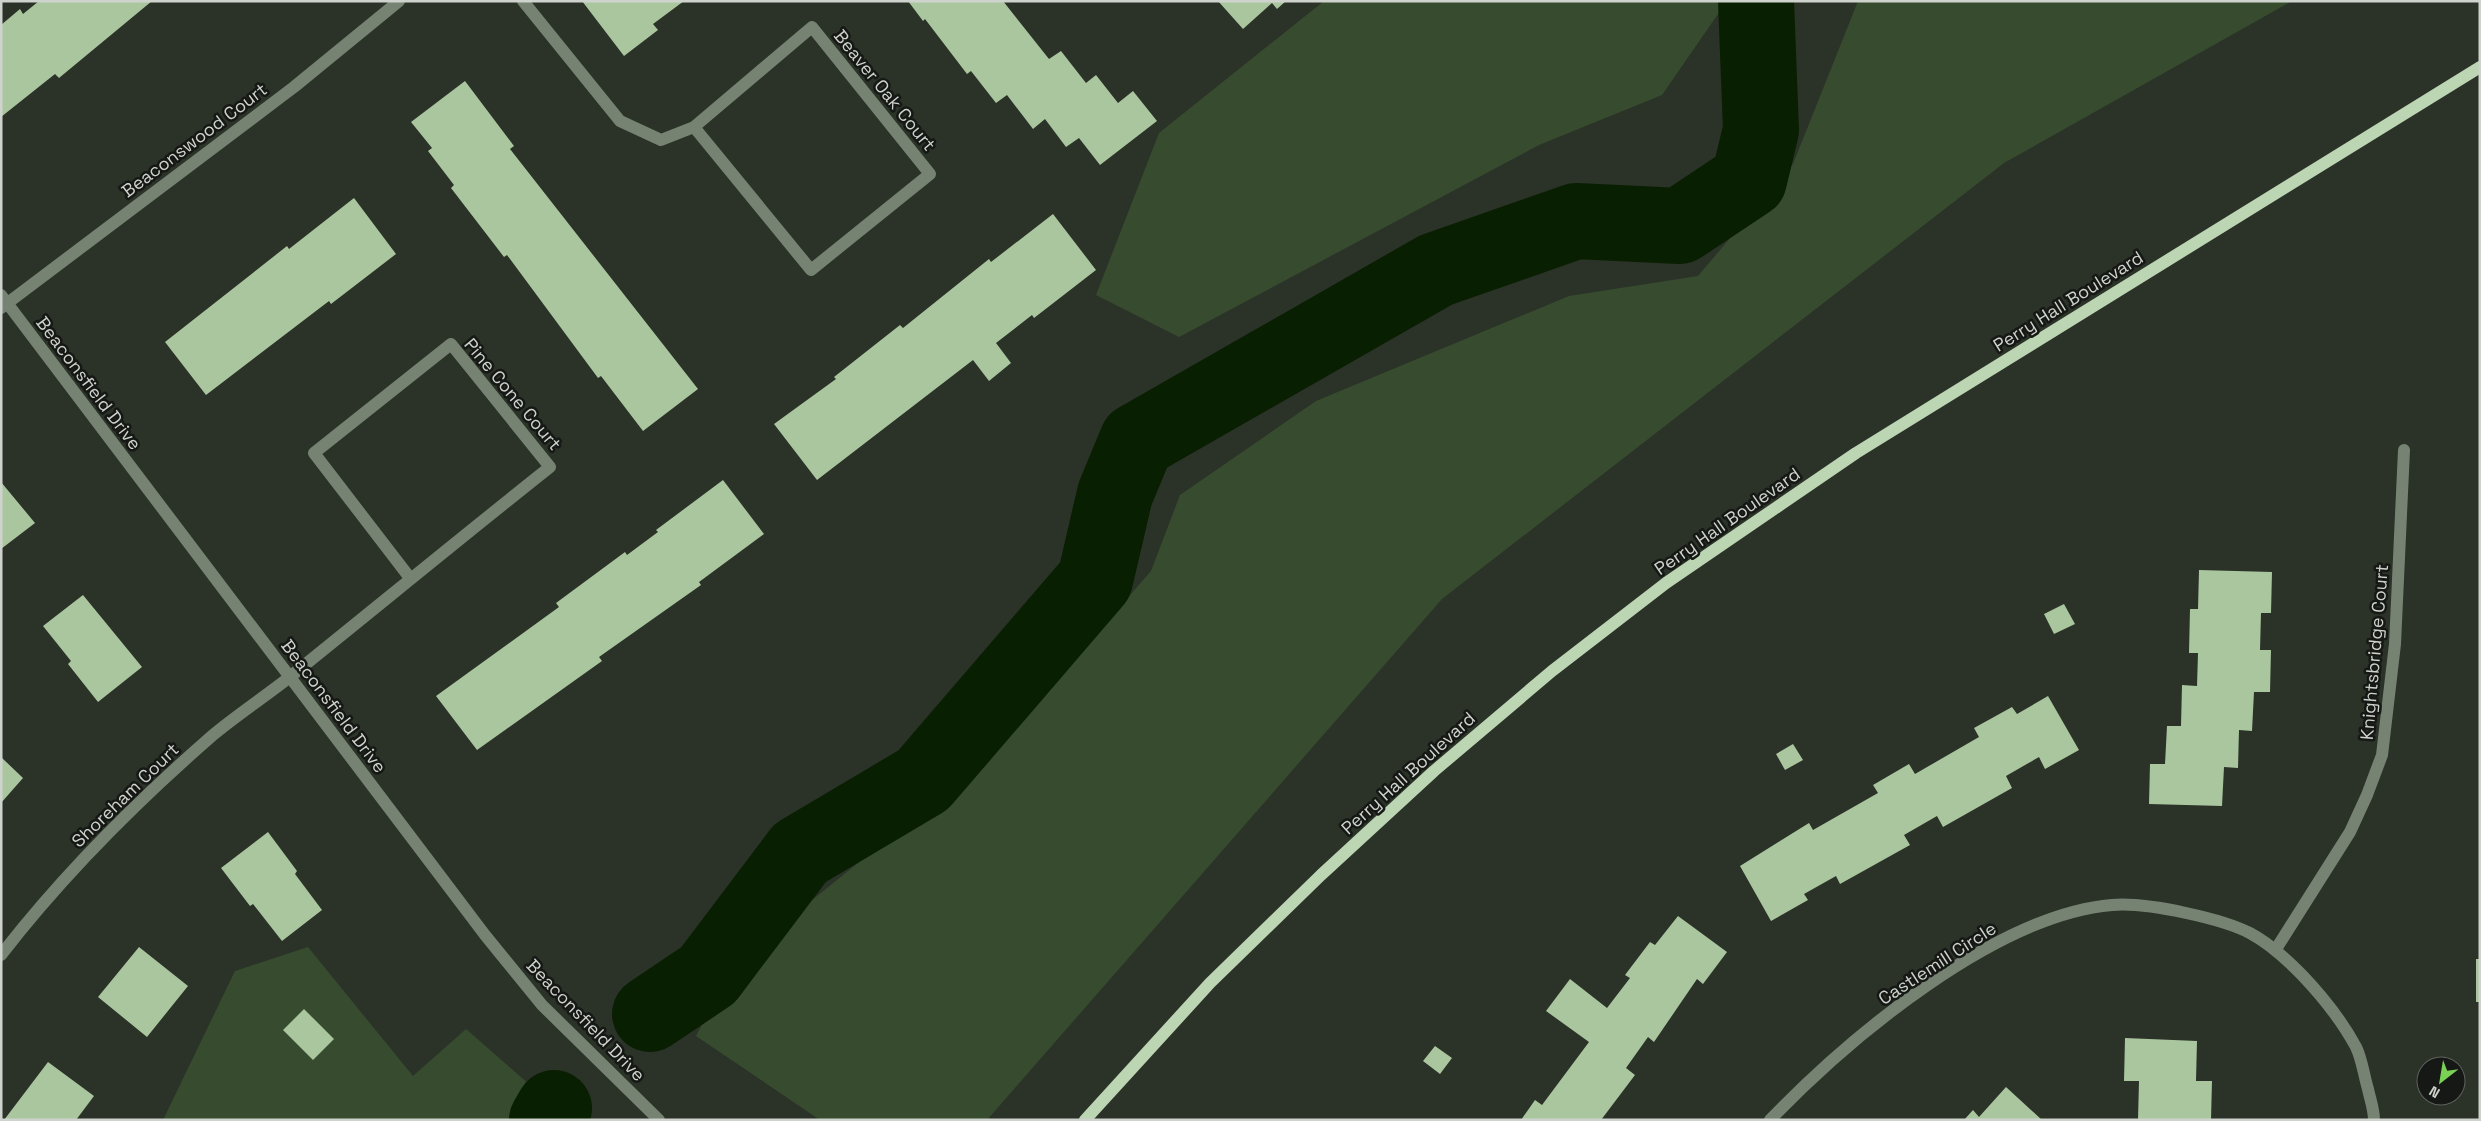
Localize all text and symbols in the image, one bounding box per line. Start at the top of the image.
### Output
street label: Beaver Oak Court [829,25,941,155]
street label: Beaconswood Court [117,78,271,202]
street label: Perry Hall Boulevard [1989,246,2147,356]
street label: Beaconsfield Drive [31,312,147,454]
street label: Pine Cone Court [459,333,567,455]
street label: Perry Hall Boulevard [1650,462,1804,580]
street label: Knightsbridge Court [2355,563,2393,741]
street label: Beaconsfield Drive [276,635,392,777]
street label: Perry Hall Boulevard [1336,707,1480,839]
street label: Shoreham Court [66,738,184,852]
street label: Castlemill Circle [1874,916,2000,1010]
street label: Beaconsfield Drive [522,954,650,1086]
north arrow [2416,1056,2466,1106]
text: N [2426,1082,2443,1102]

